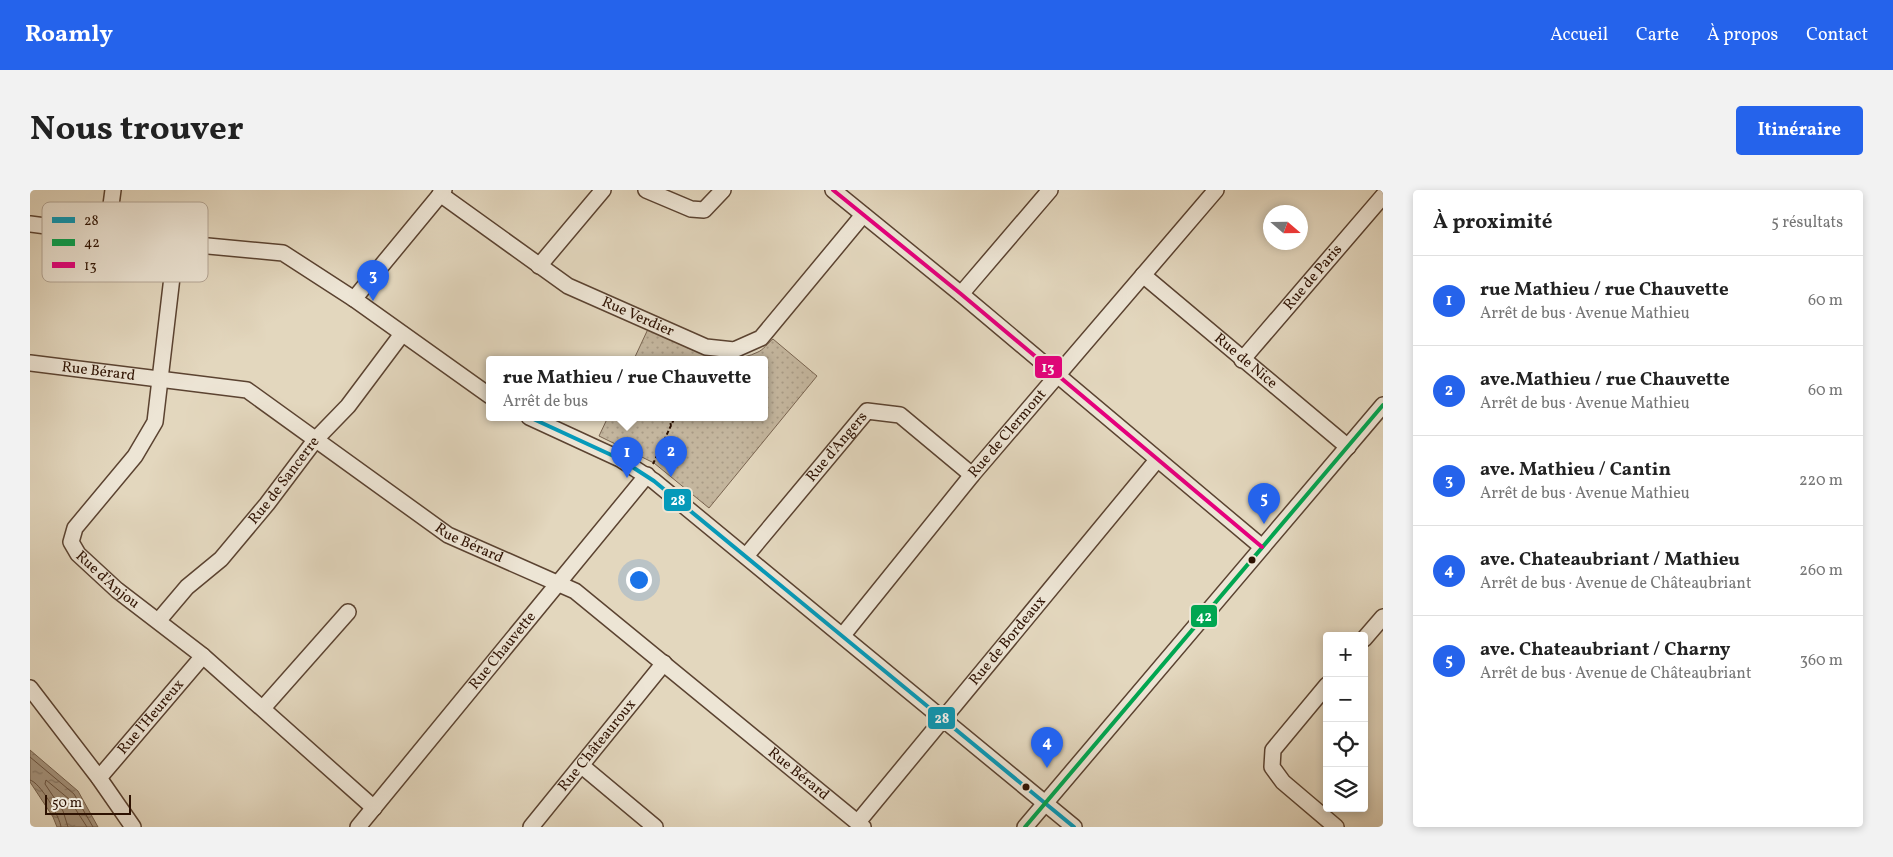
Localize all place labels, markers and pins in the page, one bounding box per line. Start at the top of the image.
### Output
pin: 3 [357,260,389,301]
pin: 2 [655,436,687,477]
pin: 1 [611,437,643,478]
pin: 5 [1248,483,1280,524]
unlabelled marker [1247,555,1257,565]
pin: 4 [1031,727,1063,768]
unlabelled marker [1021,782,1031,792]

